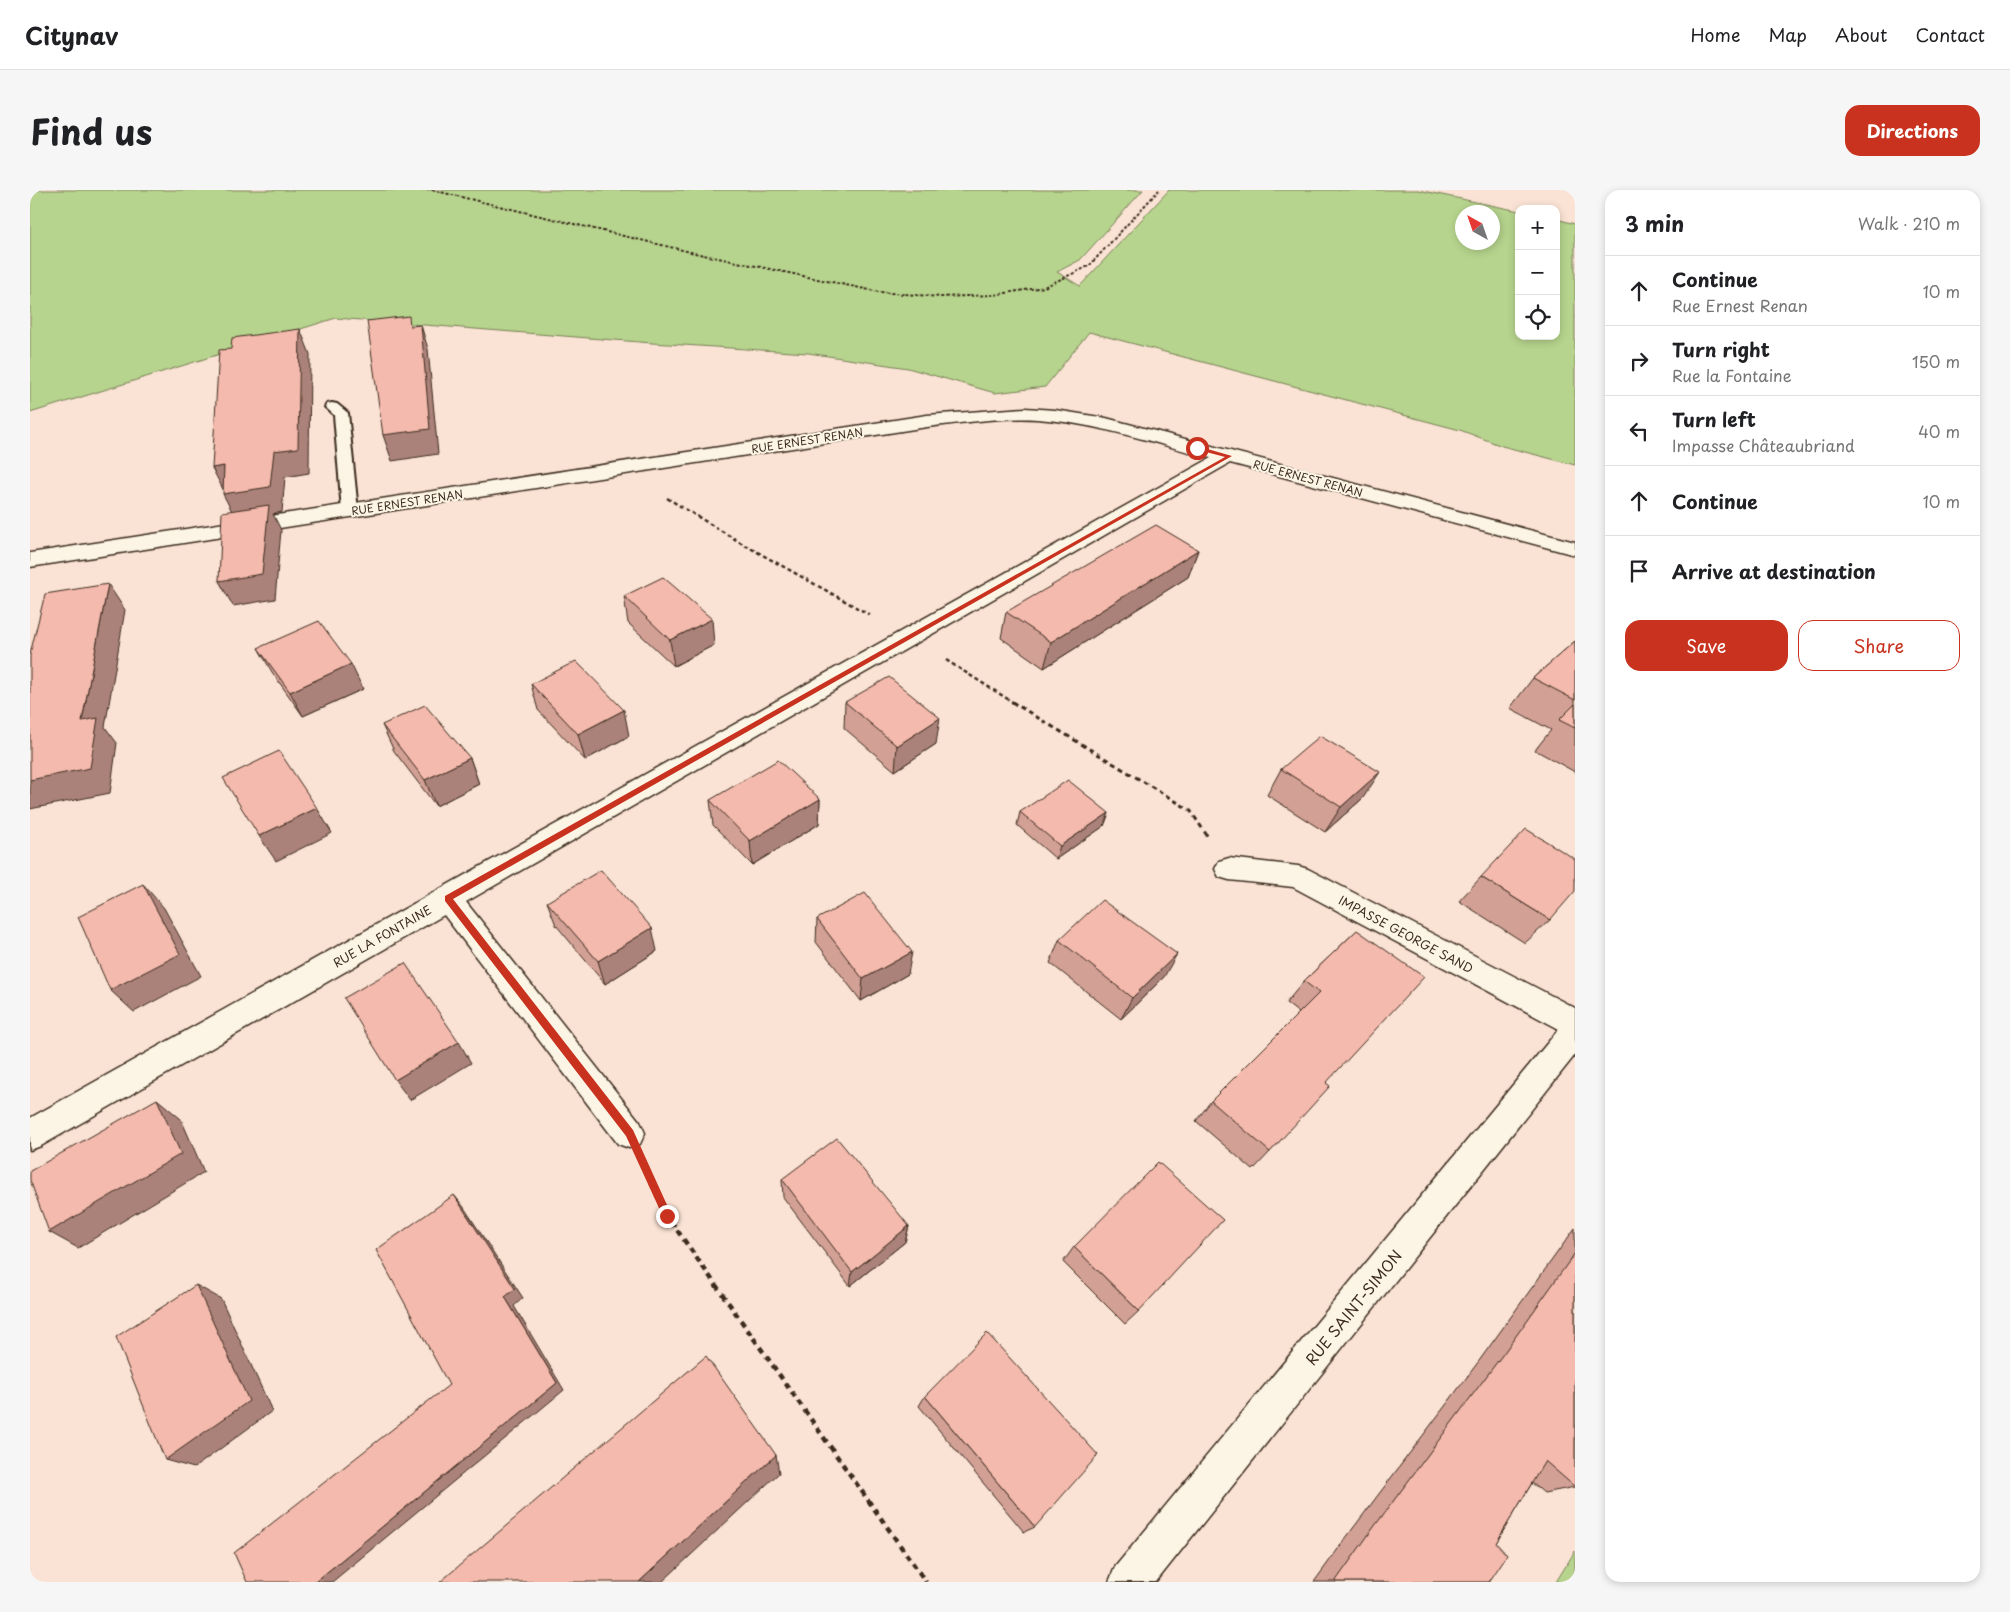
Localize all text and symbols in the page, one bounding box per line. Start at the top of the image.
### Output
text: Citynav [25,17,118,53]
text: Home [1690,21,1740,48]
text: Map [1768,21,1807,48]
text: About [1835,21,1887,48]
text: Contact [1915,21,1985,48]
text: Find us [30,104,152,157]
button: Directions [1845,105,1980,156]
north arrow [1455,205,1500,250]
map controls [1515,205,1560,340]
button: + [1515,205,1560,250]
text: 3 min [1625,207,1684,239]
text: Walk · 210 m [1858,211,1960,235]
button: − [1515,250,1560,295]
text: Continue [1672,265,1758,293]
icon: ahead [1625,277,1653,305]
text: 10 m [1923,279,1960,303]
text: Rue Ernest Renan [1672,293,1808,317]
button: locate [1515,295,1560,340]
text: Turn right [1672,335,1770,363]
icon: right [1625,347,1653,375]
text: 150 m [1912,349,1960,373]
text: Rue la Fontaine [1672,363,1792,387]
text: Turn left [1672,405,1756,433]
icon: left [1625,417,1653,445]
text: 40 m [1918,419,1960,443]
street label: RUE ERNEST RENAN [750,423,864,457]
text: Impasse Châteaubriand [1672,433,1855,457]
route start [1186,437,1209,460]
street label: RUE ERNEST RENAN [1251,455,1365,501]
street label: RUE ERNEST RENAN [350,485,464,519]
icon: ahead [1625,487,1653,515]
text: Continue [1672,487,1758,515]
text: 10 m [1923,489,1960,513]
icon: arrive [1625,557,1653,585]
text: Arrive at destination [1672,557,1876,585]
button: Save [1625,620,1788,671]
button: Share [1798,620,1960,671]
street label: IMPASSE GEORGE SAND [1336,891,1476,977]
street label: RUE LA FONTAINE [329,900,435,972]
route end [656,1205,679,1228]
street label: RUE SAINT-SIMON [1299,1244,1407,1370]

